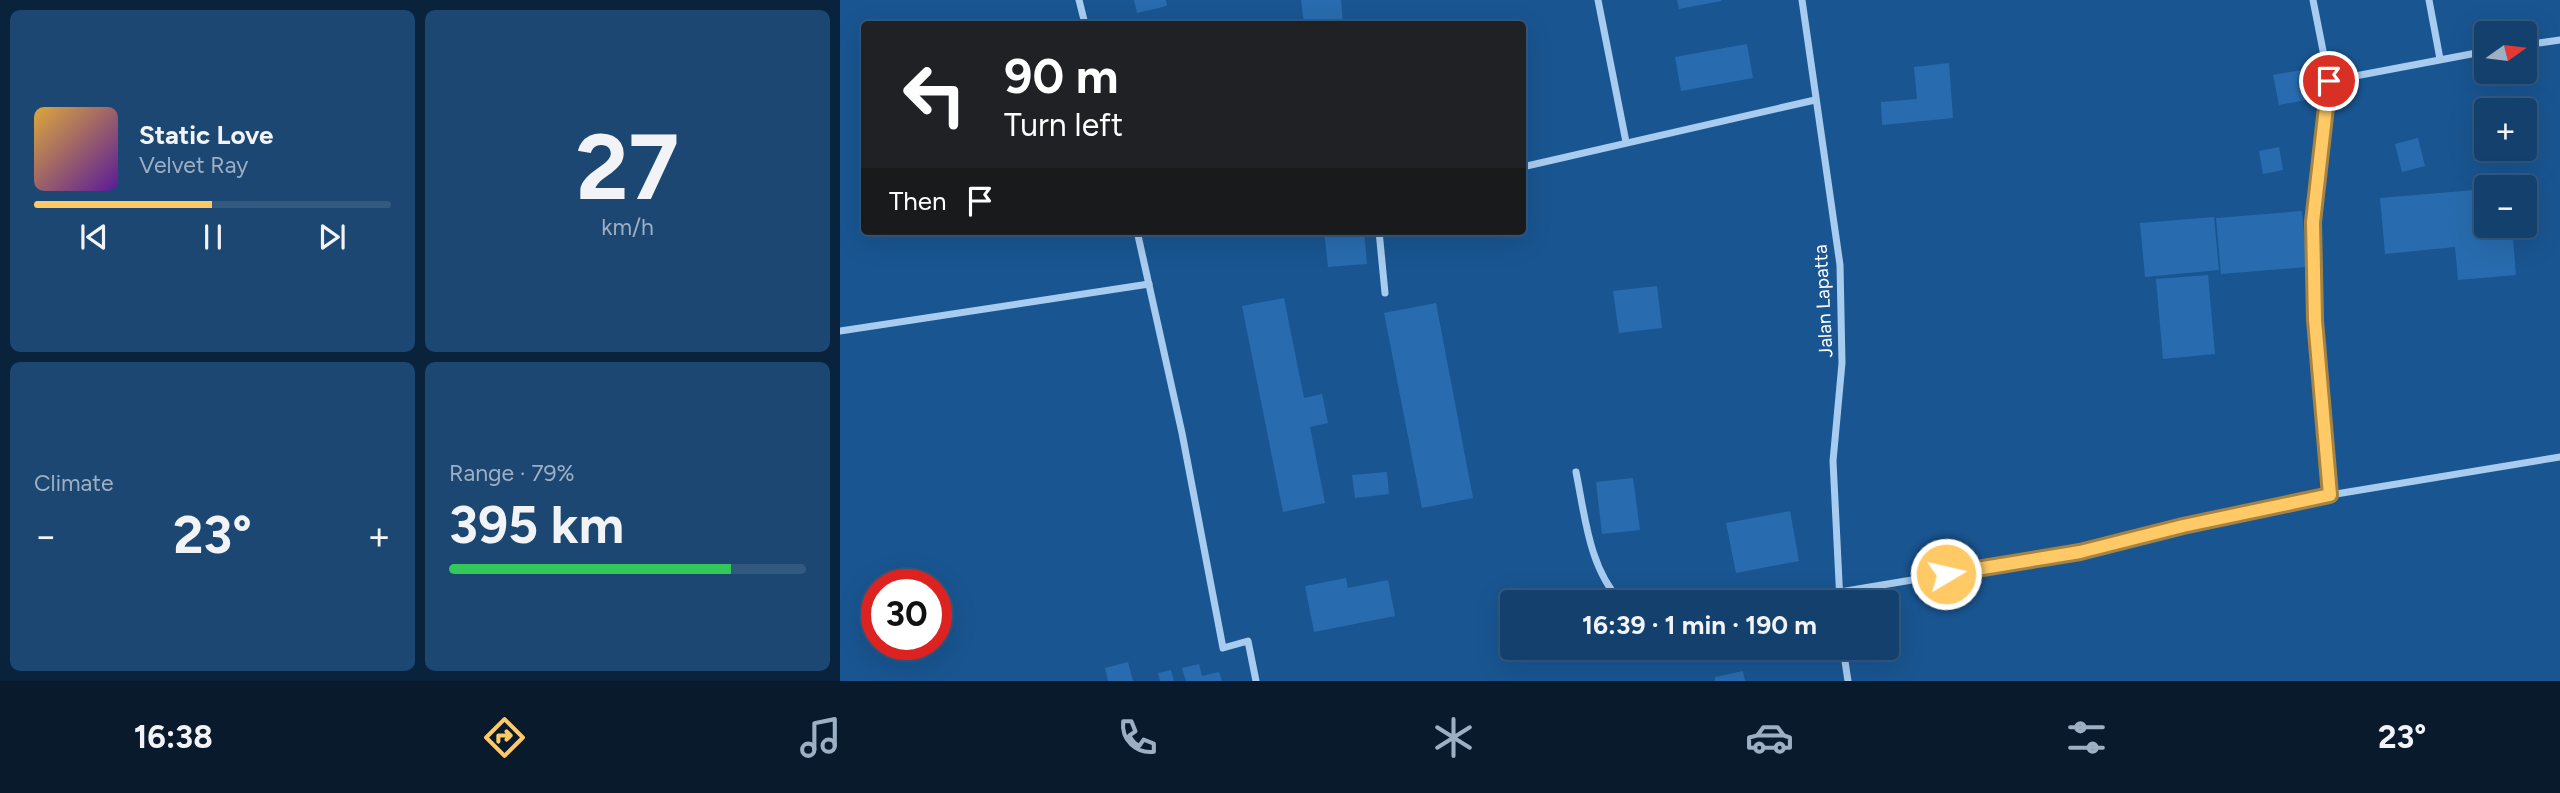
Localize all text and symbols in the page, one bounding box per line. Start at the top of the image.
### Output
north arrow [2474,21,2538,84]
map controls [2474,21,2537,238]
text: 90 m [1004,46,1119,105]
icon: left [889,49,980,140]
pin [2299,51,2359,111]
icon: arrive [2310,62,2348,100]
button: + [2474,98,2537,161]
text: Turn left [1004,106,1123,144]
text: 27 [576,113,679,222]
text: Static Love [139,119,273,151]
text: Velvet Ray [139,151,248,179]
button: − [2474,175,2537,238]
icon: arrive [961,182,999,220]
text: Then [889,185,947,217]
text: km/h [601,213,654,241]
icon: previous [75,218,113,256]
icon: pause [194,218,232,256]
icon: next [313,218,351,256]
street label: Jalan Lapatta [1809,244,1837,358]
text: Range · 79% [449,459,575,487]
text: Climate [34,469,113,497]
text: 395 km [449,494,624,556]
text: 23° [173,504,252,566]
text: − [34,513,58,559]
text: + [367,513,391,559]
position arrow [1909,537,1983,611]
speed limit sign: 30 [861,569,952,660]
text: 16:39 · 1 min · 190 m [1582,609,1817,641]
icon: directions [480,713,529,762]
icon: music [796,713,845,762]
icon: phone [1113,713,1162,762]
icon: climate [1429,713,1478,762]
icon: car [1745,713,1794,762]
icon: filters [2062,713,2111,762]
text: 16:38 [134,718,213,756]
text: 23° [2378,718,2426,756]

